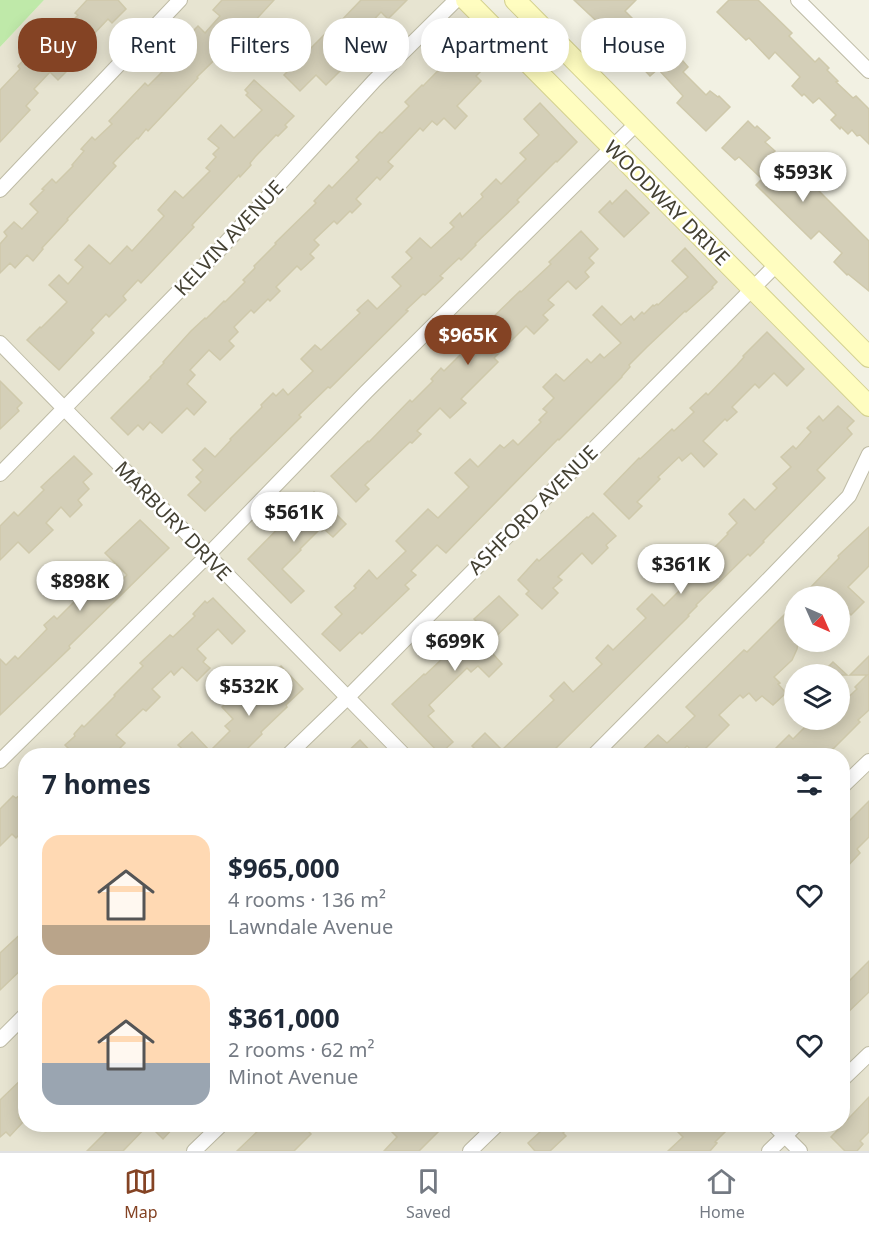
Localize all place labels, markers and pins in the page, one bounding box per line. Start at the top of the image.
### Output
pin: $593K [761,152,845,203]
pin: $965K [426,315,510,366]
pin: $561K [252,492,336,543]
pin: $361K [639,544,723,595]
pin: $898K [38,561,122,612]
pin: $699K [413,621,497,672]
pin: $532K [207,666,291,717]

